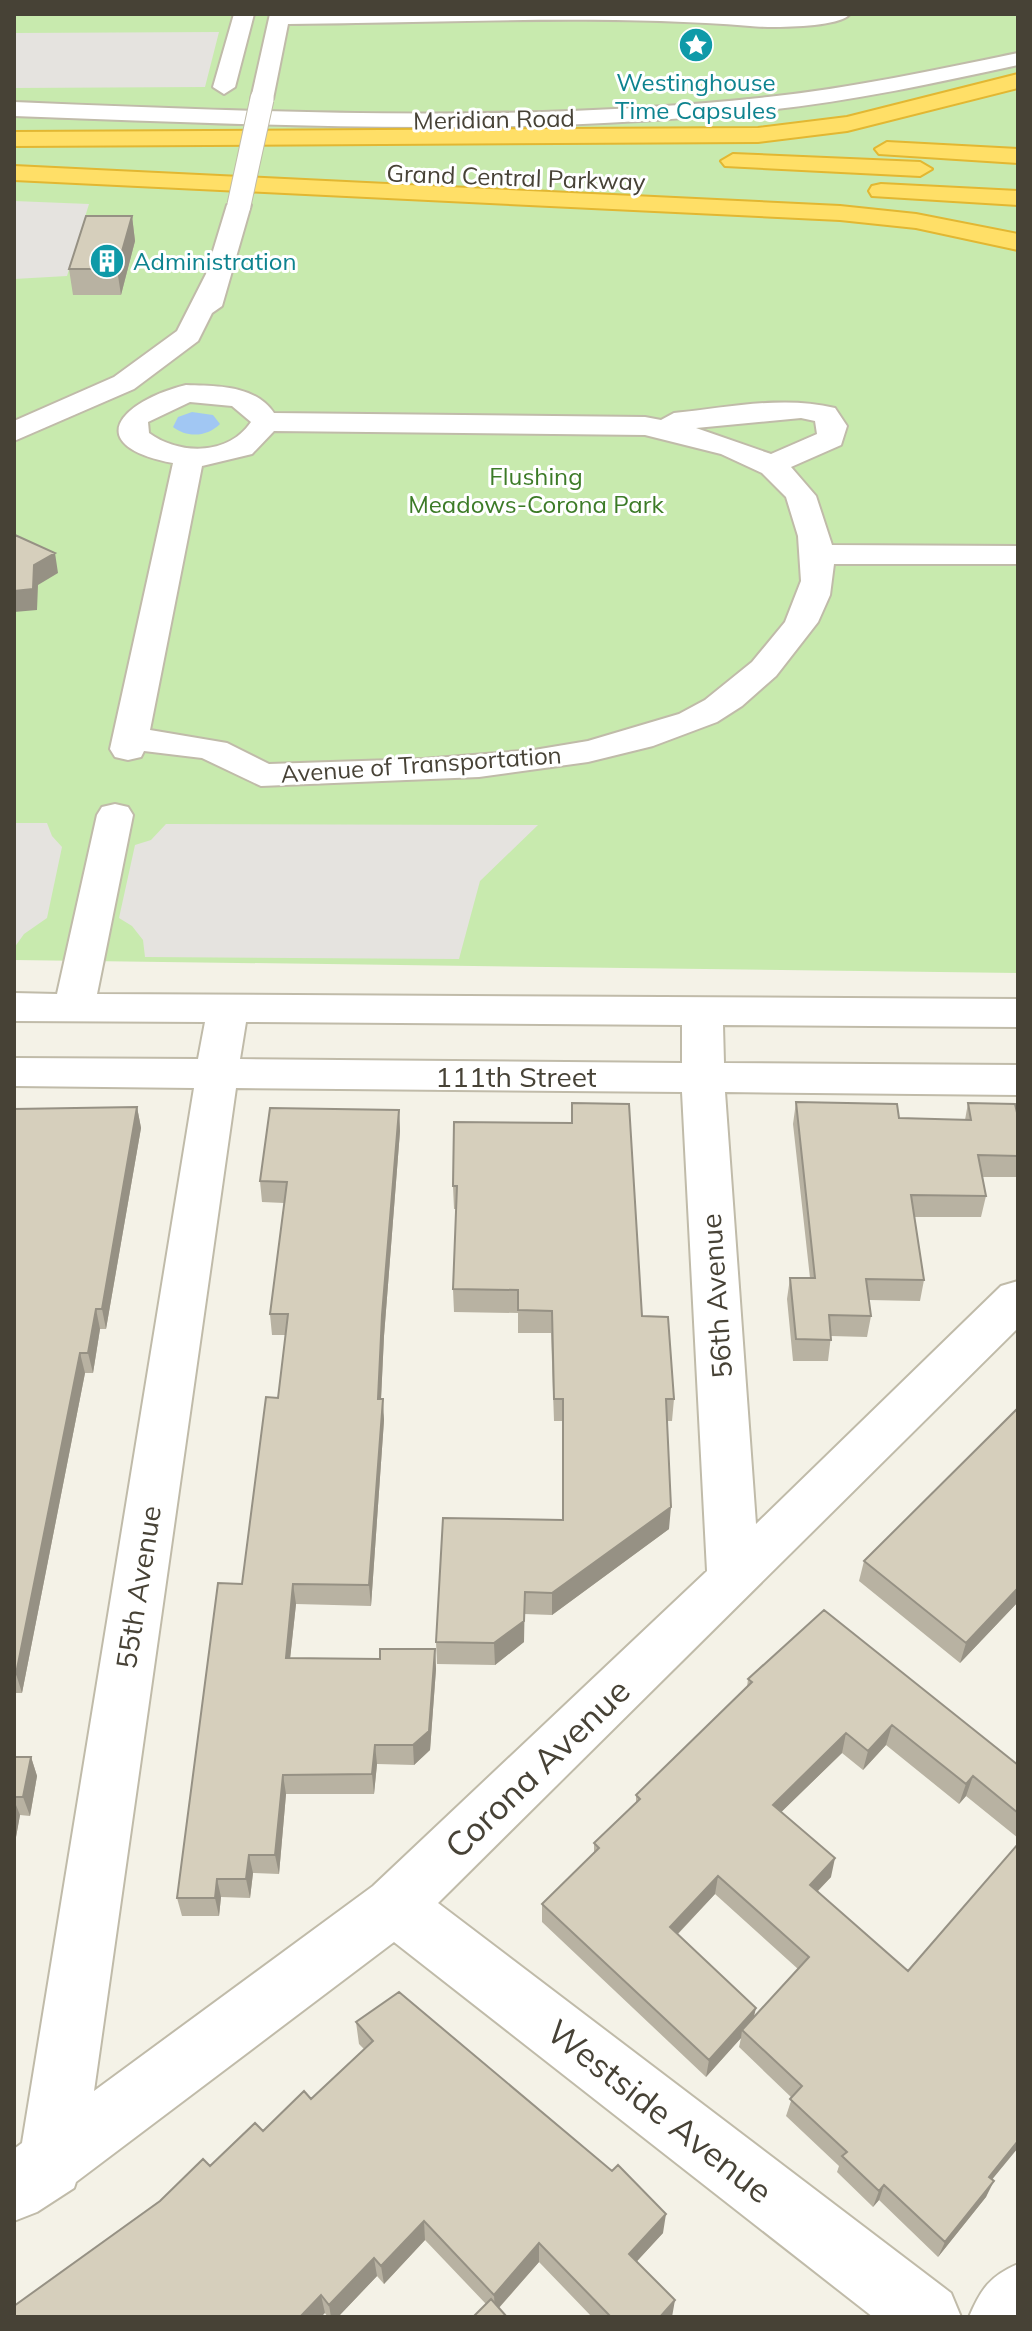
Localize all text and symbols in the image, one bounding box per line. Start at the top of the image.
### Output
place icon: Westinghouse Time Capsules [677,26,715,64]
place label: Westinghouse Time Capsules [615,67,777,125]
street label: Meridian Road [413,103,575,135]
street label: Grand Central Parkway [386,157,646,197]
building icon: Administration [88,242,126,280]
place label: Administration [133,246,297,276]
park label: Flushing Meadows-Corona Park [408,461,664,519]
street label: Avenue of Transportation [280,739,562,789]
street label: 111th Street [435,1059,597,1094]
street label: 56th Avenue [693,1213,739,1379]
street label: 55th Avenue [108,1503,168,1671]
street label: Corona Avenue [436,1669,638,1867]
street label: Westside Avenue [539,2010,781,2212]

